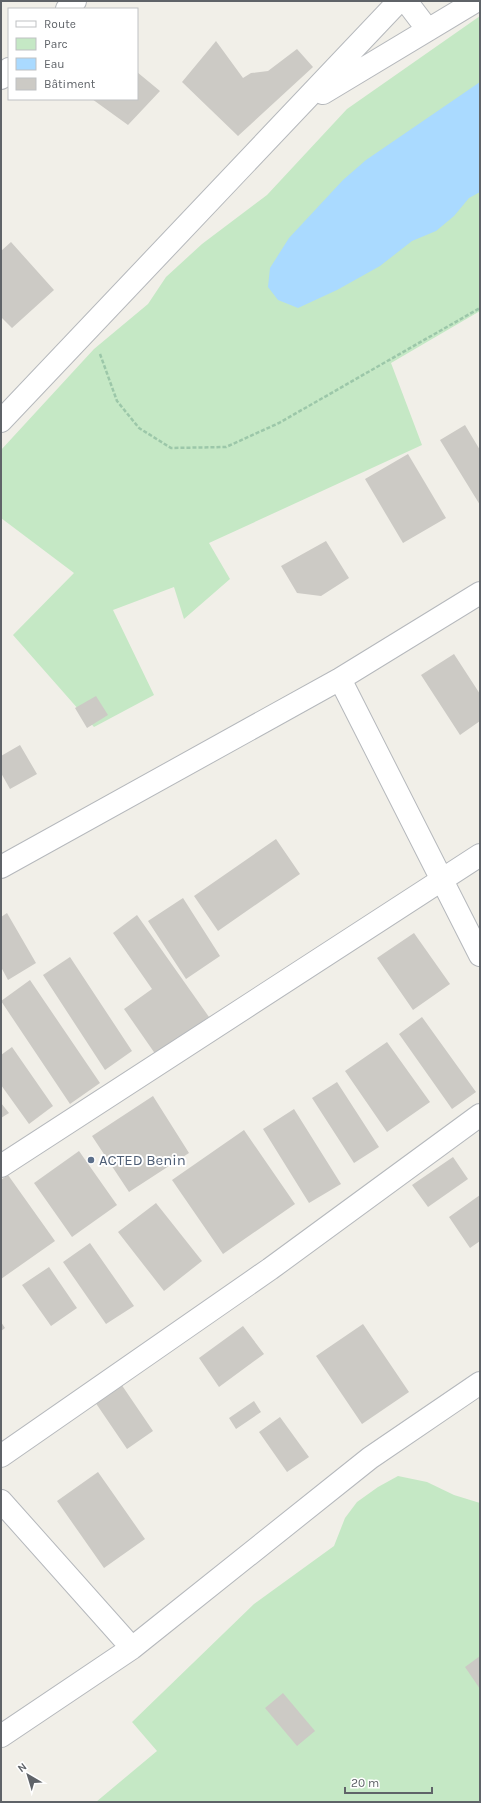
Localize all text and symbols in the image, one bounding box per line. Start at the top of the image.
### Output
legend [8,8,138,100]
text: Route [44,17,76,31]
text: Parc [44,37,68,51]
text: Eau [44,57,65,71]
text: Bâtiment [44,77,96,91]
place label: ACTED Benin [99,1151,186,1169]
marker: ACTED Benin [86,1155,96,1165]
north arrow [8,1755,48,1795]
text: N [15,1760,29,1775]
scale bar [345,1769,432,1795]
text: 20 m [351,1776,379,1790]

